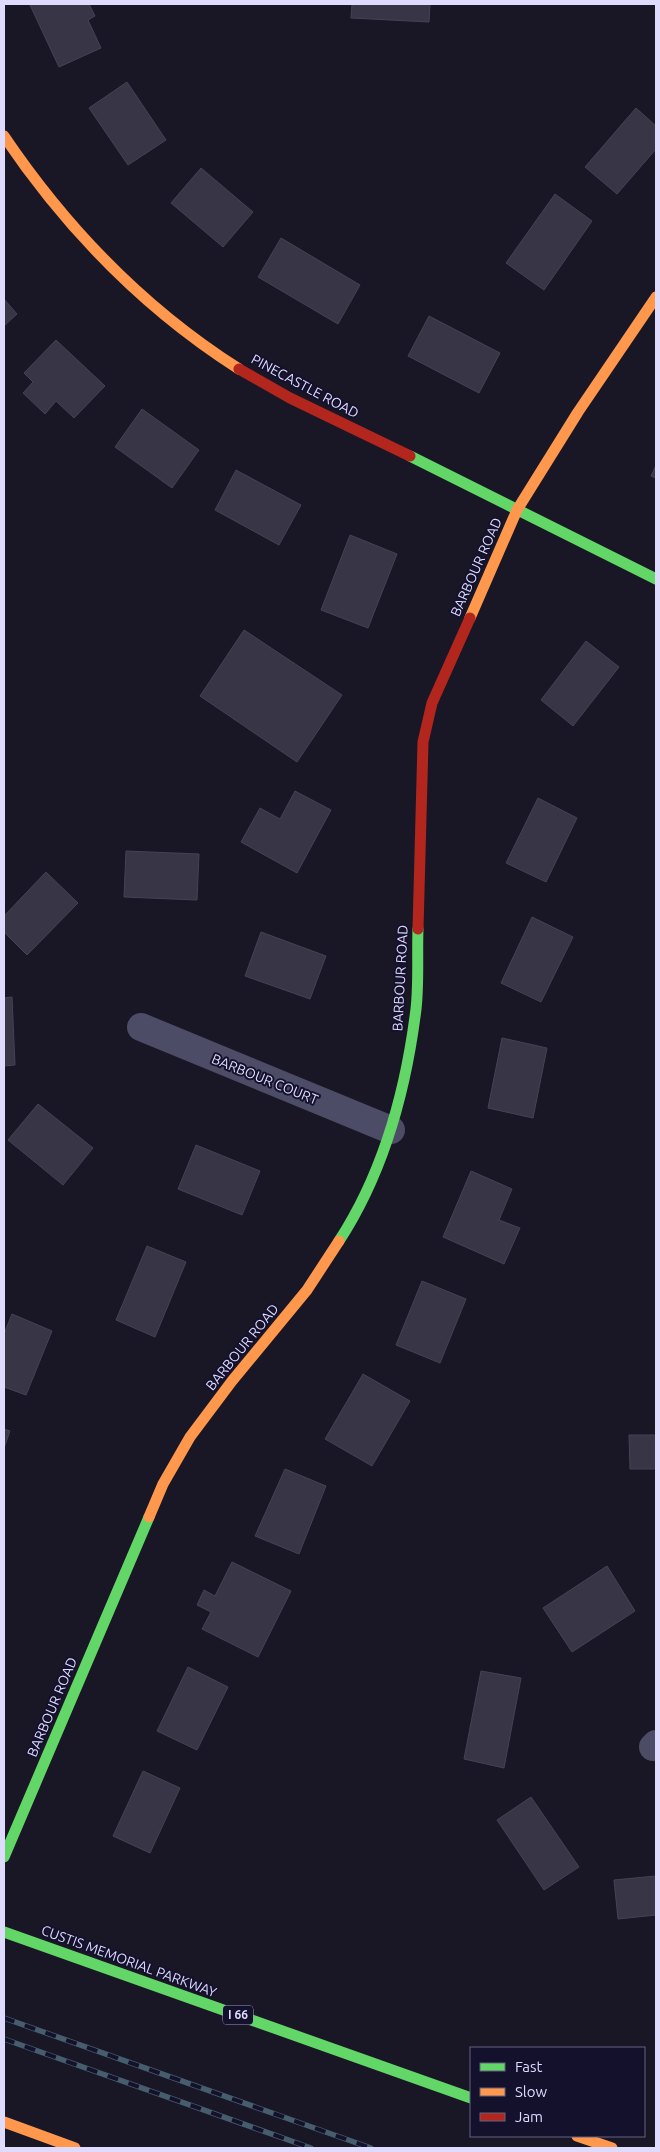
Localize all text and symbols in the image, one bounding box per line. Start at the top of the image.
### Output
street label: PINECASTLE ROAD [248,351,362,421]
street label: BARBOUR ROAD [447,515,505,619]
street label: BARBOUR ROAD [389,924,411,1032]
street label: BARBOUR COURT [209,1050,321,1108]
street label: BARBOUR ROAD [202,1301,282,1393]
street label: BARBOUR ROAD [24,1655,80,1759]
street label: CUSTIS MEMORIAL PARKWAY [39,1922,219,2000]
road number: I 66 [223,2006,253,2024]
legend [470,2047,645,2137]
text: Fast [515,2058,543,2075]
text: Slow [515,2083,548,2100]
text: Jam [515,2108,543,2125]

